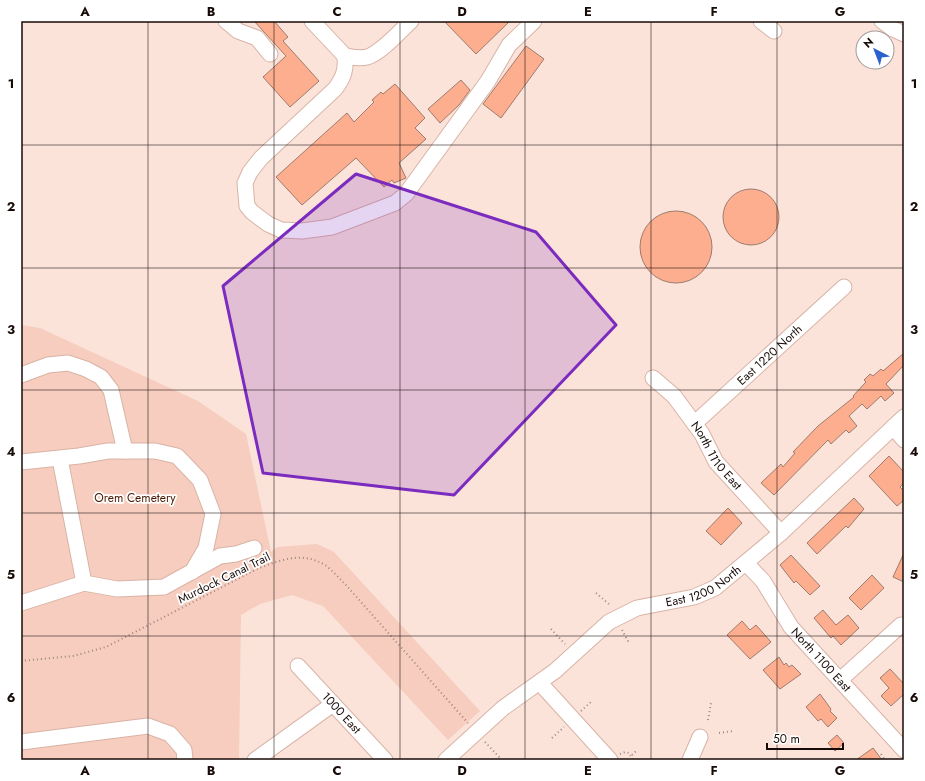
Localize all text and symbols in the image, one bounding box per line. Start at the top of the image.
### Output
text: A [79,2,90,21]
text: B [207,2,216,21]
text: C [332,2,342,21]
text: D [457,2,467,21]
text: E [584,2,592,21]
text: F [710,2,718,21]
text: G [835,2,846,21]
north arrow [855,30,895,70]
text: N [860,34,877,51]
text: 1 [8,74,14,93]
text: 1 [911,74,917,93]
text: 2 [7,197,15,216]
text: 2 [910,197,918,216]
text: 3 [7,320,15,339]
street label: East 1220 North [733,320,806,389]
text: 3 [910,320,918,339]
street label: North 1110 East [687,418,746,494]
text: 4 [6,442,16,461]
text: 4 [909,442,919,461]
park label: Orem Cemetery [94,489,176,507]
street label: Murdock Canal Trail [175,548,273,608]
street label: East 1200 North [664,561,745,611]
text: 5 [7,565,15,584]
text: 5 [910,565,918,584]
street label: North 1100 East [787,623,855,696]
text: 6 [7,688,16,707]
street label: 1000 East [318,688,365,738]
text: 6 [910,688,919,707]
scale bar [767,725,843,751]
text: 50 m [773,730,800,748]
text: A [79,761,90,780]
text: B [207,761,216,780]
text: C [332,761,342,780]
text: D [457,761,467,780]
text: E [584,761,592,780]
text: F [710,761,718,780]
text: G [835,761,846,780]

